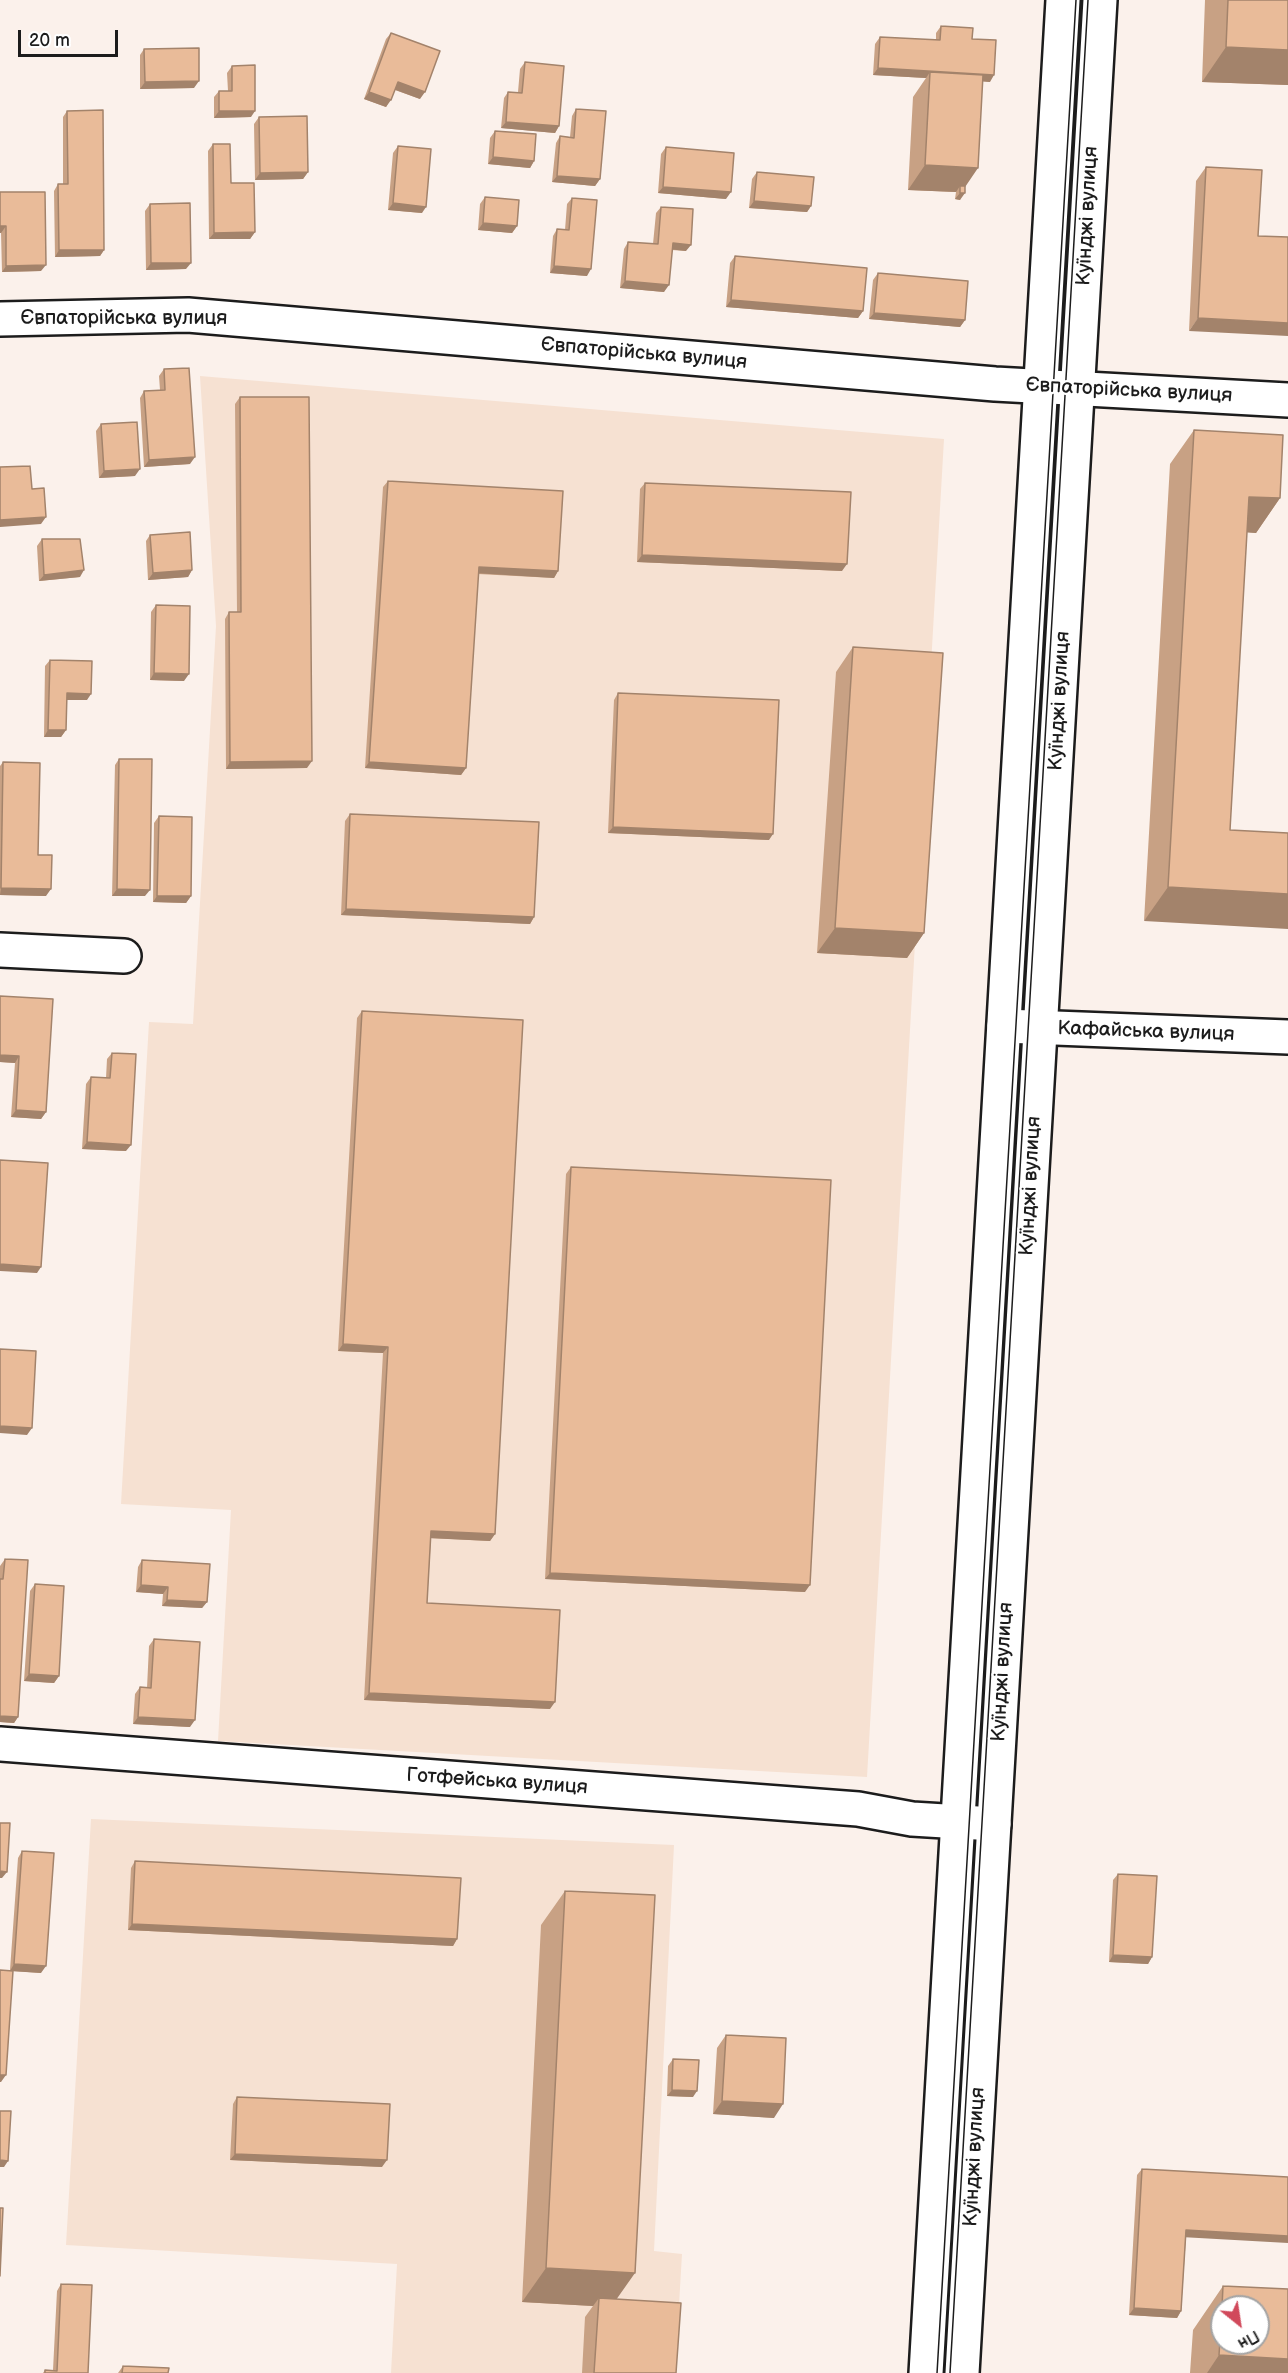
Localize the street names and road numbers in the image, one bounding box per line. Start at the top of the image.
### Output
street label: Куїнджі вулиця [1072,146,1104,286]
street label: Євпаторійська вулиця [21,307,227,331]
street label: Євпаторійська вулиця [540,333,748,375]
street label: Євпаторійська вулиця [1025,374,1233,408]
street label: Куїнджі вулиця [1044,631,1076,771]
street label: Кафайська вулиця [1057,1017,1235,1047]
street label: Куїнджі вулиця [1015,1116,1047,1256]
street label: Куїнджі вулиця [987,1602,1019,1742]
street label: Готфейська вулиця [406,1764,588,1800]
street label: Куїнджі вулиця [959,2087,991,2227]

